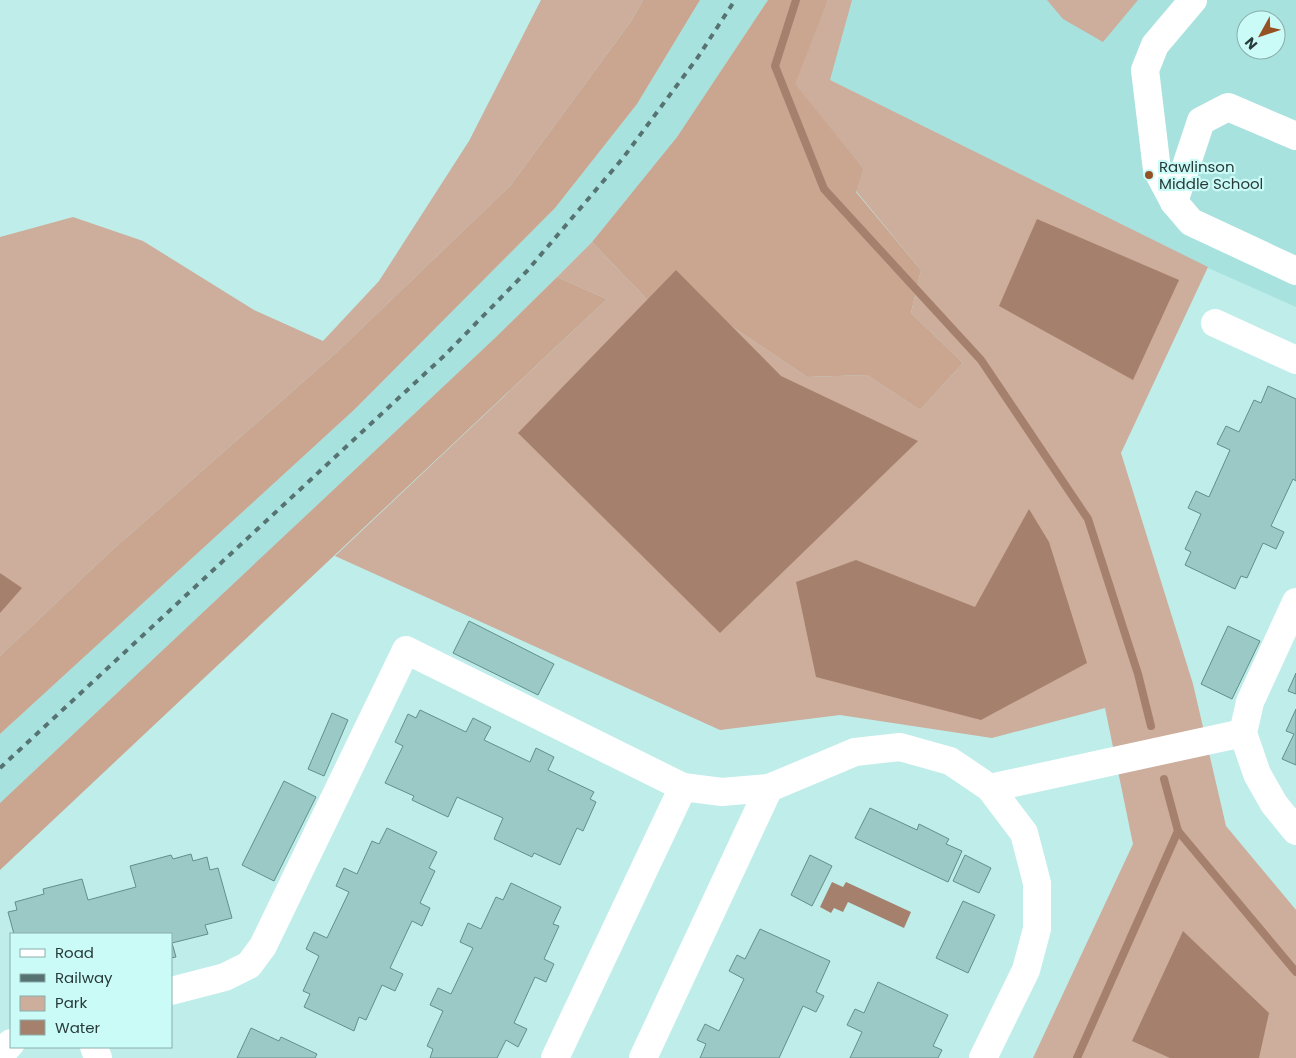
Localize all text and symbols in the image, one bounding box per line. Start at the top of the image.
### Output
north arrow [1236,10,1286,60]
text: N [1240,33,1262,54]
place label: Rawlinson Middle School [1159,156,1263,194]
marker: Rawlinson Middle School [1143,169,1155,181]
legend [10,933,172,1048]
text: Road [55,942,94,963]
text: Railway [55,967,113,988]
text: Park [55,992,87,1013]
text: Water [55,1017,101,1038]

